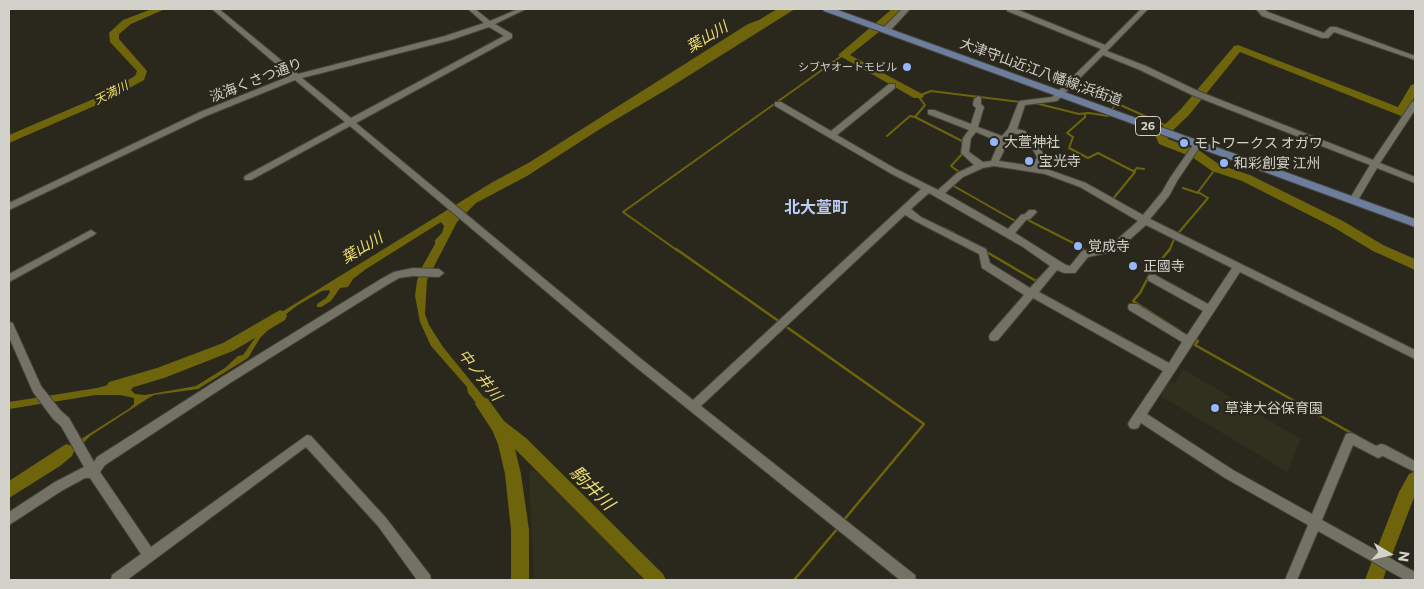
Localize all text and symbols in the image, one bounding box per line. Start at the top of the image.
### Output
water label: 葉山川 [683,18,731,56]
street label: 大津守山近江八幡線;浜街道 [958,35,1124,109]
street label: 淡海くさつ通り [207,55,305,105]
place label: シブヤオートモビル [798,60,897,74]
marker: シブヤオートモビル [901,61,913,73]
water label: 天満川 [92,78,130,108]
road number: 26 [1136,116,1160,136]
place label: 大萱神社 [1004,134,1060,150]
place label: モトワークス オガワ [1194,135,1323,151]
marker: 大萱神社 [988,136,1000,148]
marker: モトワークス オガワ [1178,137,1190,149]
place label: 宝光寺 [1039,153,1081,169]
marker: 宝光寺 [1023,155,1035,167]
place label: 和彩創宴 江州 [1234,155,1321,171]
marker: 和彩創宴 江州 [1218,157,1230,169]
district label: 北大萱町 [784,198,848,218]
water label: 葉山川 [338,229,386,267]
place label: 覚成寺 [1088,238,1130,254]
marker: 覚成寺 [1072,240,1084,252]
place label: 正國寺 [1143,258,1185,274]
marker: 正國寺 [1127,260,1139,272]
water label: 中ノ井川 [454,346,506,404]
place label: 草津大谷保育園 [1225,400,1323,416]
marker: 草津大谷保育園 [1209,402,1221,414]
water label: 駒井川 [565,461,619,515]
north arrow [1364,529,1414,579]
text: N [1395,550,1414,563]

